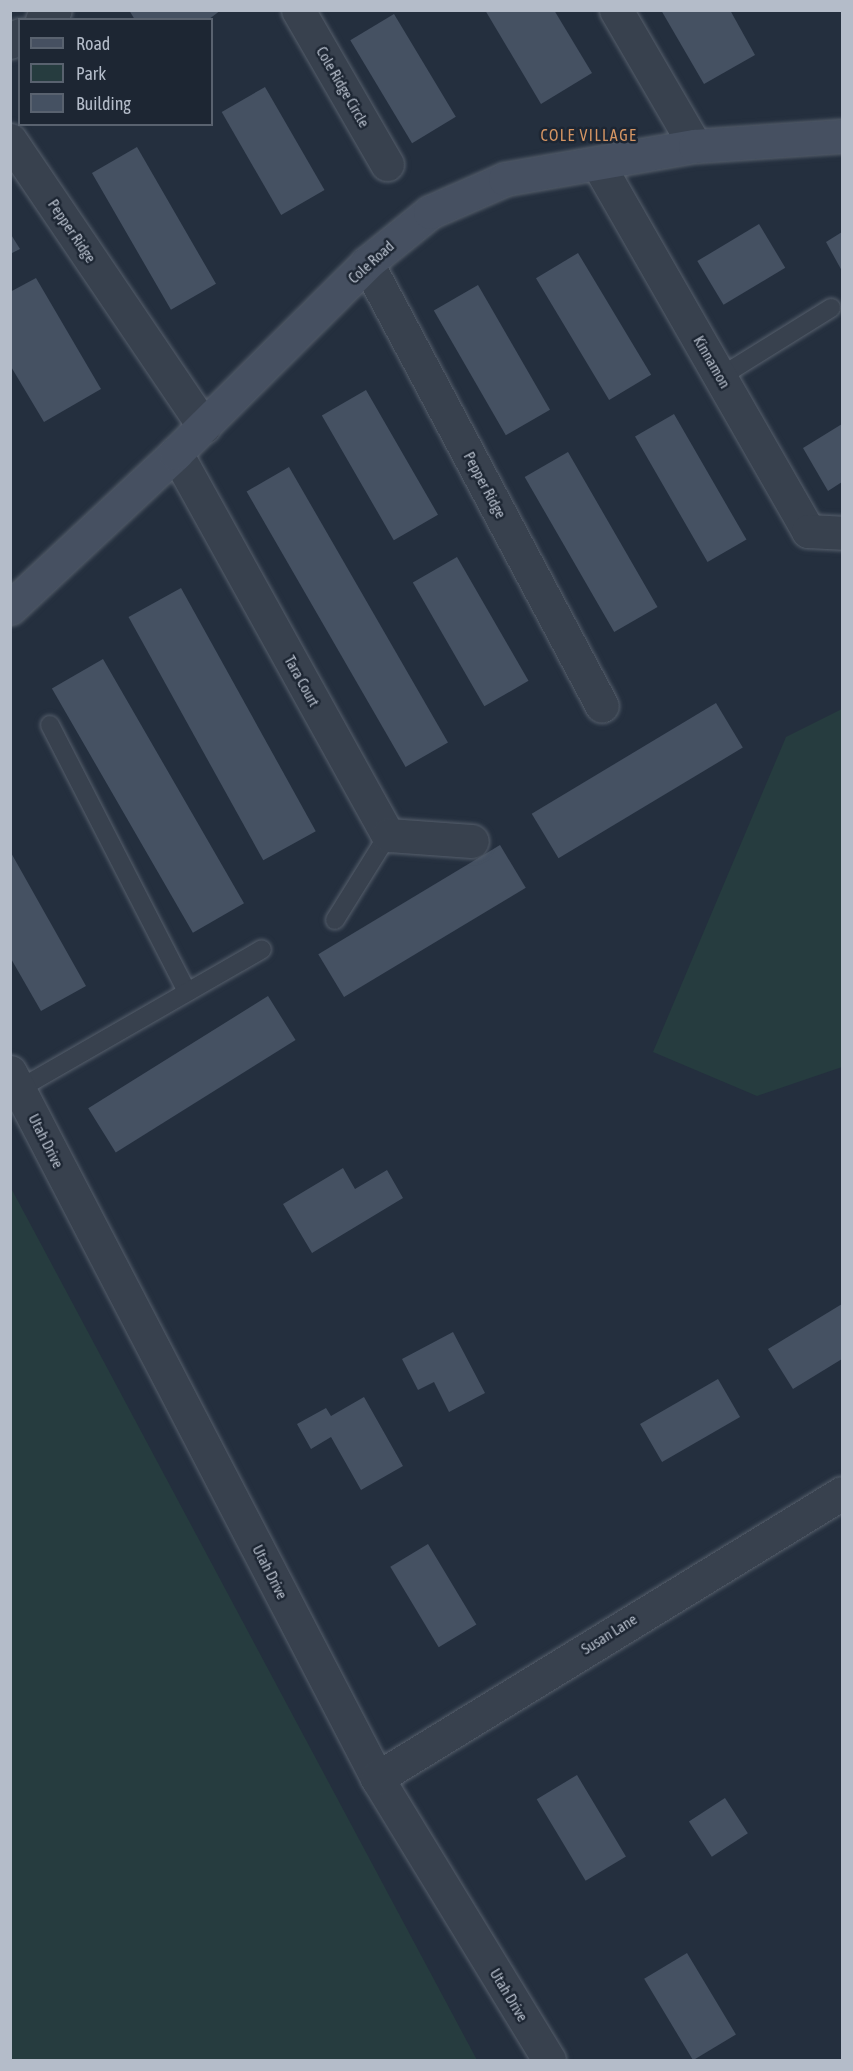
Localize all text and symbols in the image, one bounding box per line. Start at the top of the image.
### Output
legend [18,18,213,126]
text: Road [76,33,110,54]
street label: Cole Ridge Circle [313,43,373,131]
text: Park [76,63,106,84]
text: Building [76,93,131,114]
district label: COLE VILLAGE [541,125,637,145]
street label: Pepper Ridge [44,196,100,266]
street label: Cole Road [344,237,398,287]
street label: Kinnamon [690,333,734,391]
street label: Pepper Ridge [460,449,510,521]
street label: Tara Court [281,652,323,710]
street label: Utah Drive [25,1111,67,1171]
street label: Utah Drive [249,1542,291,1602]
street label: Susan Lane [578,1610,640,1658]
street label: Utah Drive [486,1965,532,2025]

